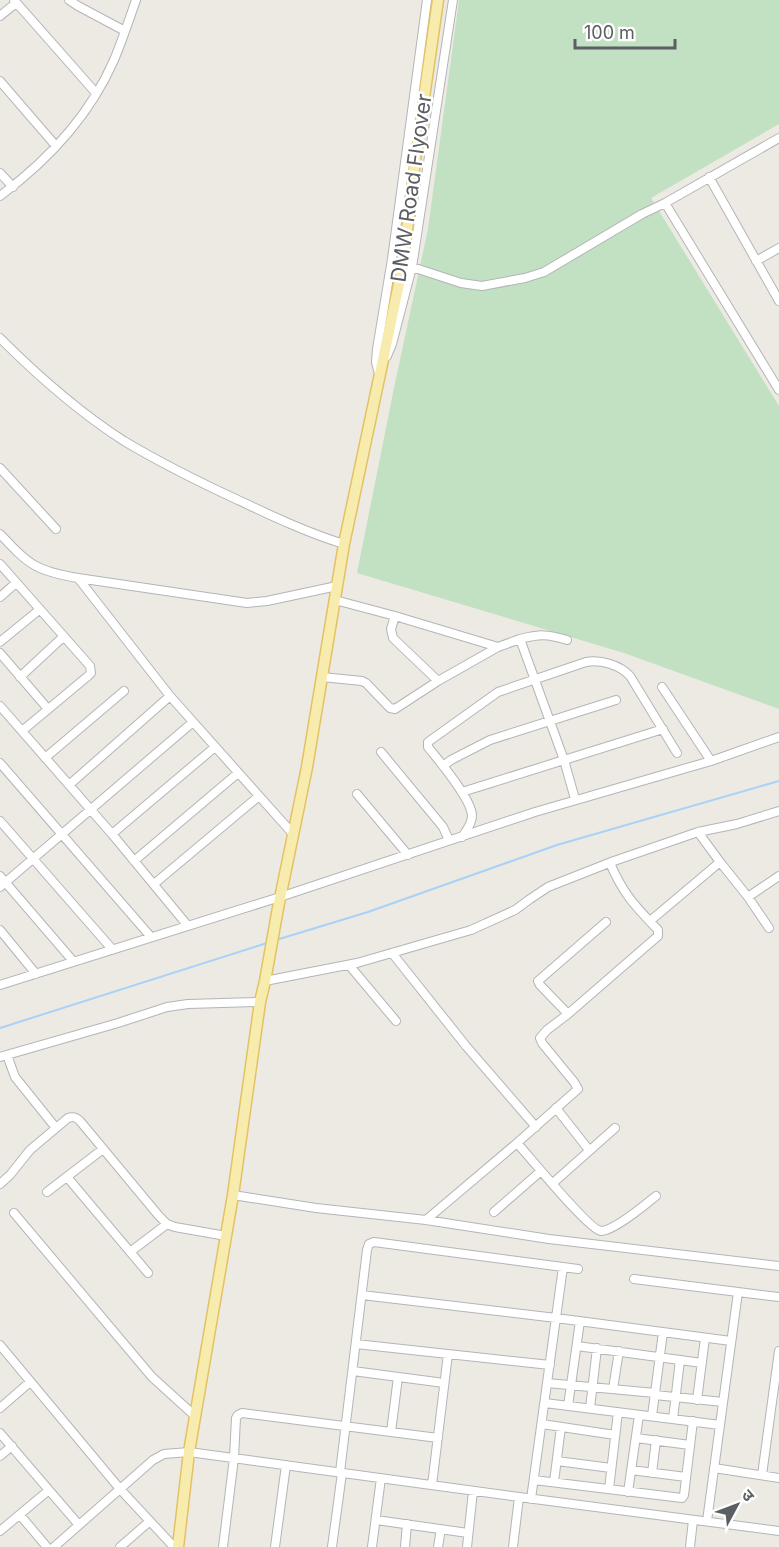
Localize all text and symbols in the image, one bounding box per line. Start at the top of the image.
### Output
scale bar [575,12,676,50]
text: 100 m [584,22,635,43]
street label: DMW Road Flyover [385,92,437,284]
north arrow [707,1475,767,1535]
text: उ [738,1485,759,1506]

